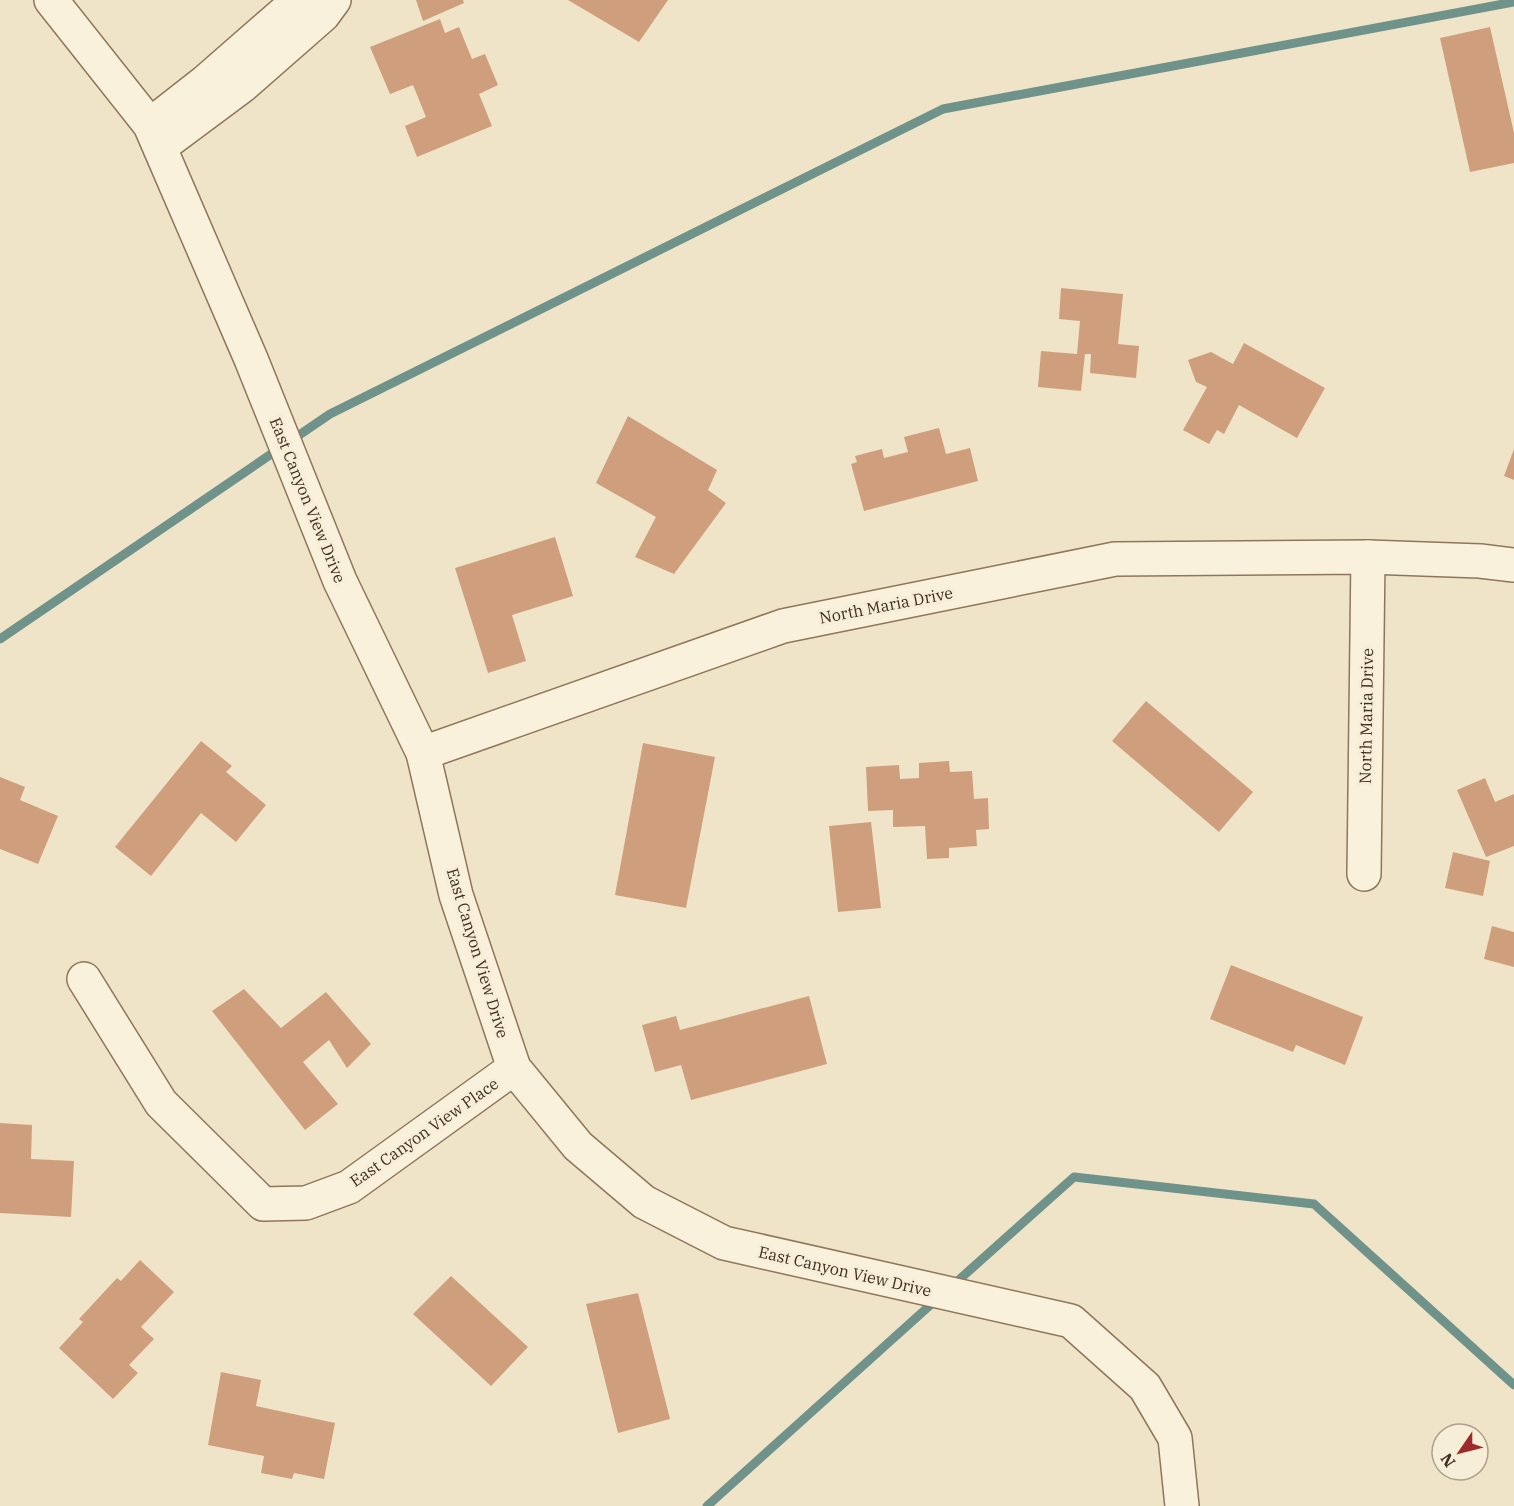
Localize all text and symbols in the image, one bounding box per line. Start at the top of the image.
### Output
street label: East Canyon View Drive [266,414,350,586]
street label: North Maria Drive [818,582,954,628]
street label: North Maria Drive [1355,648,1377,784]
street label: East Canyon View Drive [443,866,513,1040]
street label: East Canyon View Place [346,1073,502,1191]
street label: East Canyon View Drive [757,1241,933,1301]
north arrow [1430,1422,1490,1482]
text: N [1436,1450,1460,1472]

